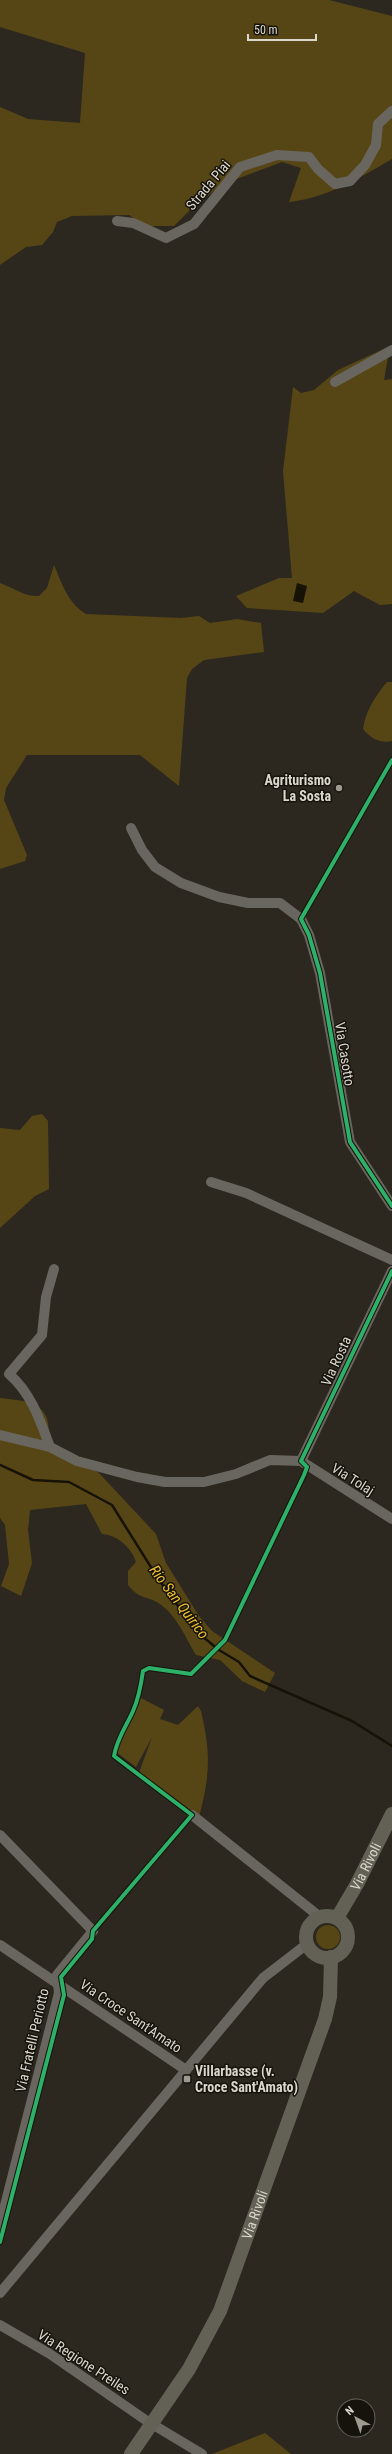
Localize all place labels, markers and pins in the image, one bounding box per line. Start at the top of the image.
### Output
place label: Agriturismo La Sosta [264,772,331,804]
marker: Agriturismo La Sosta [334,783,344,793]
place label: Villarbasse (v. Croce Sant'Amato) [195,2063,298,2096]
marker: Villarbasse (v. Croce Sant'Amato) [182,2074,192,2084]

